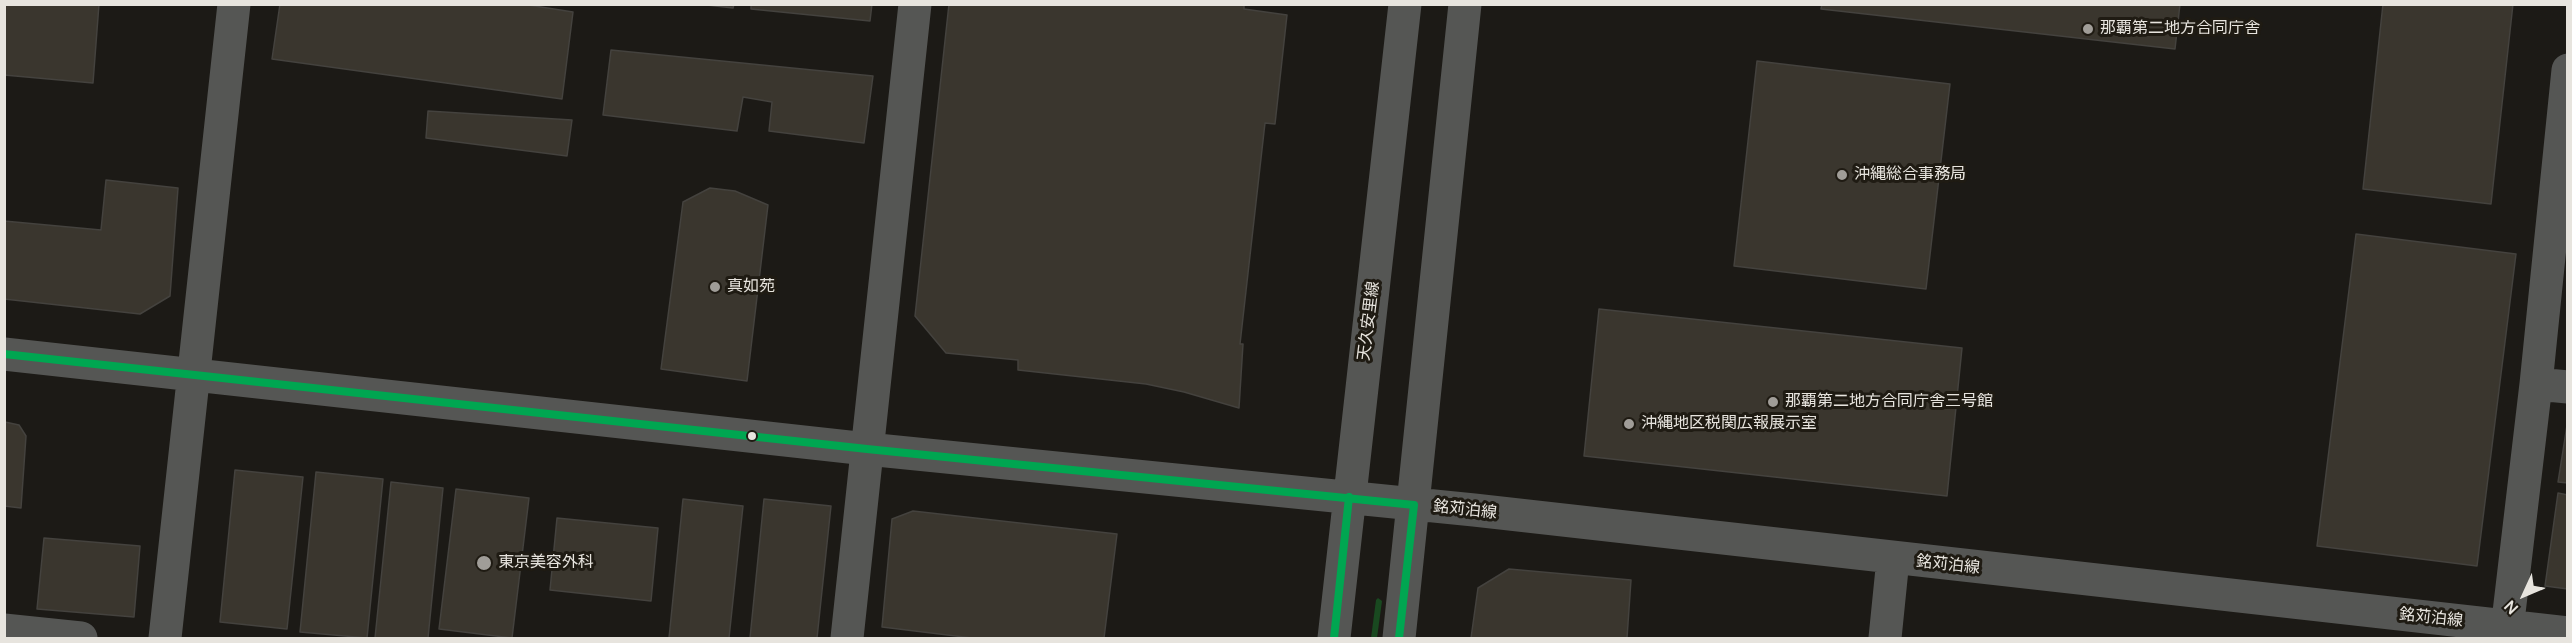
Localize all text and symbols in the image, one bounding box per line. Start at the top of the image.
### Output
place label: 那覇第二地方合同庁舎 [2100,19,2260,39]
marker: 那覇第二地方合同庁舎 [2081,22,2095,36]
place label: 沖縄総合事務局 [1854,165,1966,185]
marker: 沖縄総合事務局 [1835,168,1849,182]
place label: 真如苑 [727,277,775,297]
marker: 真如苑 [708,280,722,294]
street label: 天久安里線 [1355,280,1383,362]
place label: 那覇第二地方合同庁舎三号館 [1785,392,1993,412]
marker: 那覇第二地方合同庁舎三号館 [1766,395,1780,409]
place label: 沖縄地区税関広報展示室 [1641,414,1817,434]
marker: 沖縄地区税関広報展示室 [1622,417,1636,431]
unlabelled marker [746,430,758,442]
street label: 銘苅泊線 [1432,497,1498,523]
street label: 銘苅泊線 [1915,552,1981,578]
place label: 東京美容外科 [498,553,594,573]
marker: 東京美容外科 [475,554,493,572]
north arrow [2494,565,2554,625]
text: N [2499,596,2523,619]
street label: 銘苅泊線 [2398,605,2464,631]

